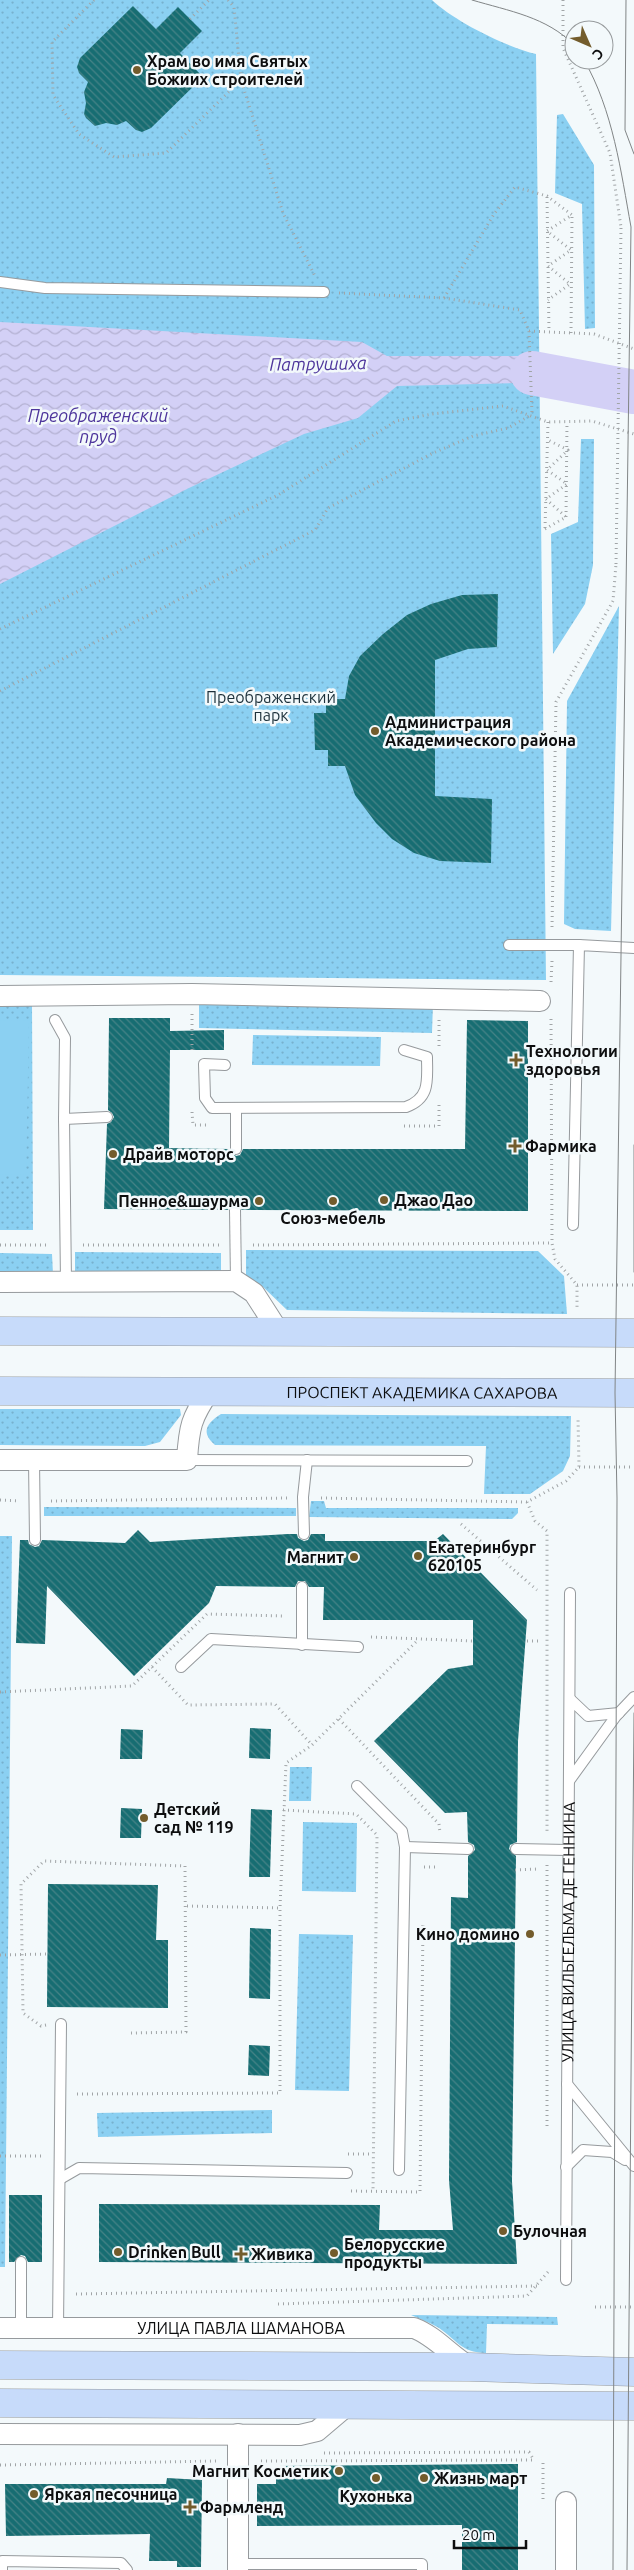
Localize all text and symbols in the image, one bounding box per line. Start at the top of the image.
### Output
north arrow [564,20,614,70]
text: С [589,45,607,63]
place label: Храм во имя Святых Божиих строителей [147,52,308,88]
marker: Храм во имя Святых Божиих строителей [131,64,143,76]
water label: Патрушиха [269,352,367,374]
water label: Преображенский пруд [28,405,169,446]
park label: Преображенский парк [206,688,336,724]
place label: Администрация Академического района [385,713,576,749]
marker: Администрация Академического района [369,725,381,737]
place label: Технологии здоровья [526,1042,618,1078]
marker: Технологии здоровья [510,1054,522,1066]
place label: Фармика [525,1137,597,1155]
marker: Фармика [509,1140,521,1152]
place label: Драйв моторс [123,1145,234,1163]
marker: Драйв моторс [107,1148,119,1160]
place label: Джао Дао [394,1191,473,1209]
place label: Пенное&шаурма [118,1192,249,1210]
marker: Джао Дао [378,1194,390,1206]
marker: Пенное&шаурма [253,1195,265,1207]
marker: Союз-мебель [327,1195,339,1207]
place label: Союз-мебель [280,1209,386,1227]
street label: ПРОСПЕКТ АКАДЕМИКА САХАРОВА [287,1383,558,1402]
place label: Екатеринбург 620105 [428,1538,536,1574]
place label: Магнит [287,1548,344,1566]
marker: Екатеринбург 620105 [412,1550,424,1562]
marker: Магнит [348,1551,360,1563]
place label: Детский сад № 119 [154,1800,234,1836]
street label: УЛИЦА ВИЛЬГЕЛЬМА ДЕ ГЕННИНА [558,1801,578,2062]
marker: Детский сад № 119 [138,1812,150,1824]
place label: Кино домино [416,1925,520,1943]
marker: Кино домино [524,1928,536,1940]
place label: Булочная [513,2222,587,2240]
marker: Булочная [497,2225,509,2237]
place label: Белорусские продукты [344,2235,445,2271]
place label: Drinken Bull [128,2243,221,2261]
place label: Живика [251,2245,313,2263]
marker: Drinken Bull [112,2246,124,2258]
marker: Белорусские продукты [328,2247,340,2259]
marker: Живика [235,2248,247,2260]
street label: УЛИЦА ПАВЛА ШАМАНОВА [137,2319,345,2337]
place label: Магнит Косметик [192,2462,329,2480]
marker: Магнит Косметик [333,2465,345,2477]
place label: Жизнь март [434,2469,527,2487]
marker: Кухонька [370,2472,382,2484]
marker: Жизнь март [418,2472,430,2484]
place label: Яркая песочница [44,2485,178,2503]
place label: Кухонька [340,2487,412,2505]
marker: Яркая песочница [28,2488,40,2500]
place label: Фармленд [200,2498,284,2516]
marker: Фармленд [184,2501,196,2513]
scale bar [454,2518,526,2550]
text: 20 m [462,2526,495,2543]

